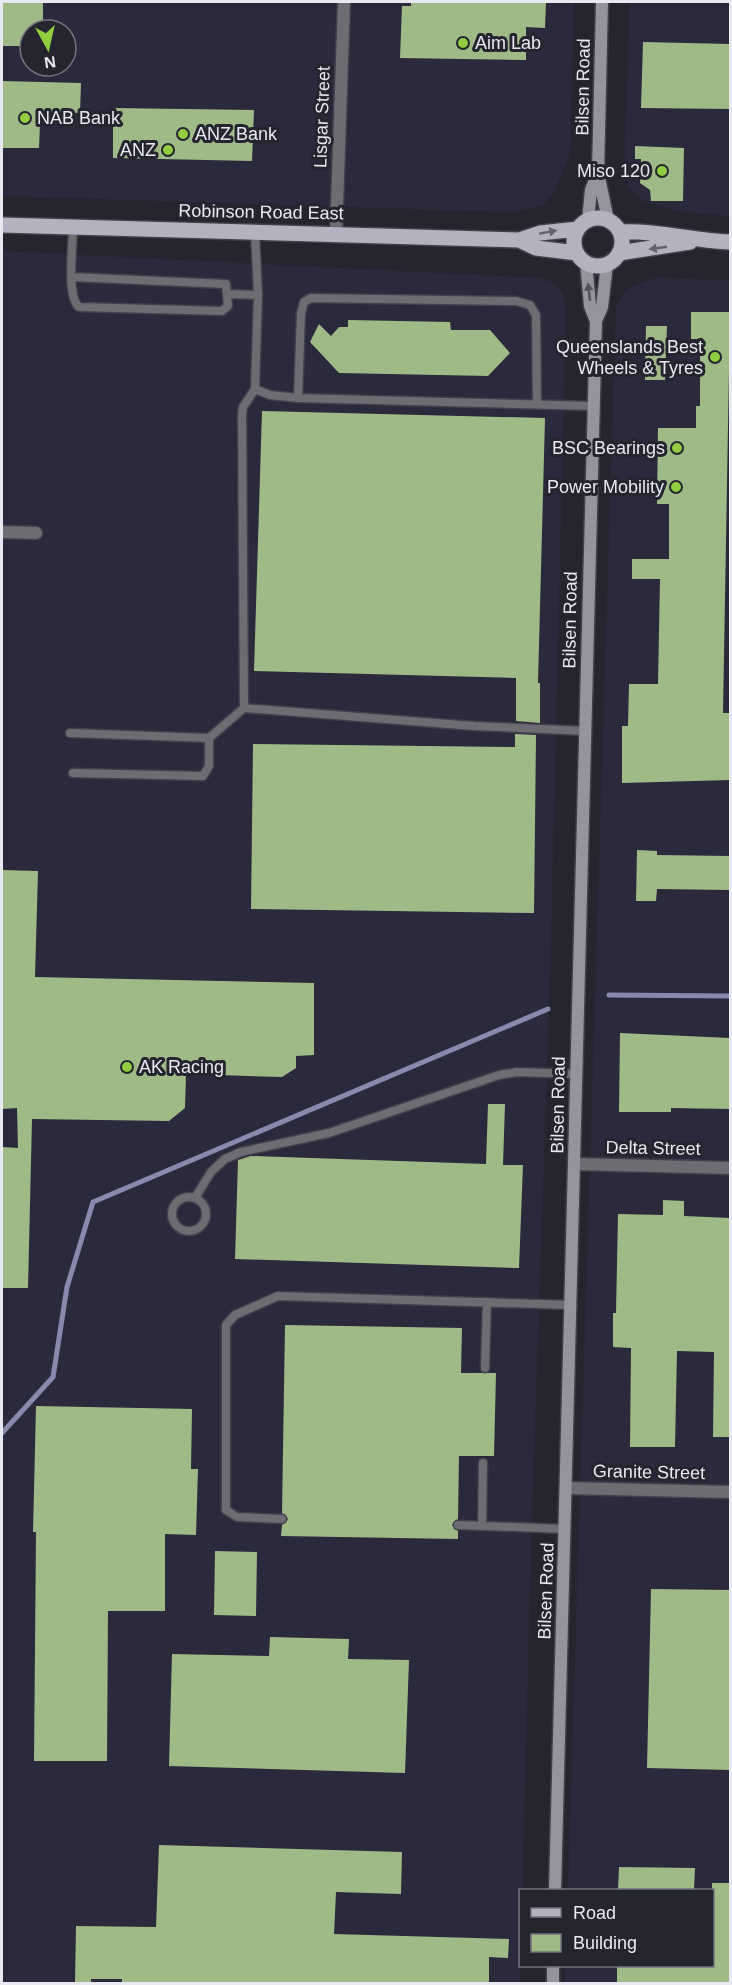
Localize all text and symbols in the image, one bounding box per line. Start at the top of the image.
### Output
north arrow [18,18,78,78]
place label: Aim Lab [475,33,541,53]
marker: Aim Lab [456,36,470,50]
street label: Bilsen Road [572,38,594,136]
text: N [43,53,57,72]
street label: Lisgar Street [310,66,334,168]
place label: NAB Bank [37,108,121,128]
marker: NAB Bank [18,111,32,125]
place label: ANZ Bank [195,124,278,144]
marker: ANZ Bank [176,127,190,141]
place label: ANZ [120,140,156,160]
marker: ANZ [161,143,175,157]
place label: Miso 120 [577,161,650,181]
marker: Miso 120 [655,164,669,178]
street label: Robinson Road East [178,201,344,223]
one-way arrow [539,227,558,236]
one-way arrow [648,244,667,253]
one-way arrow [584,282,594,301]
place label: Queenslands Best Wheels & Tyres [556,337,703,378]
marker: Queenslands Best Wheels & Tyres [708,350,722,364]
place label: BSC Bearings [552,438,665,458]
marker: BSC Bearings [670,441,684,455]
place label: Power Mobility [547,477,664,497]
marker: Power Mobility [669,480,683,494]
street label: Bilsen Road [559,571,581,669]
street label: Bilsen Road [547,1056,569,1154]
place label: AK Racing [139,1057,224,1077]
marker: AK Racing [120,1060,134,1074]
street label: Delta Street [605,1137,701,1159]
street label: Granite Street [593,1461,705,1483]
street label: Bilsen Road [534,1542,558,1640]
legend [519,1889,714,1967]
text: Road [573,1903,616,1923]
text: Building [573,1933,637,1953]

